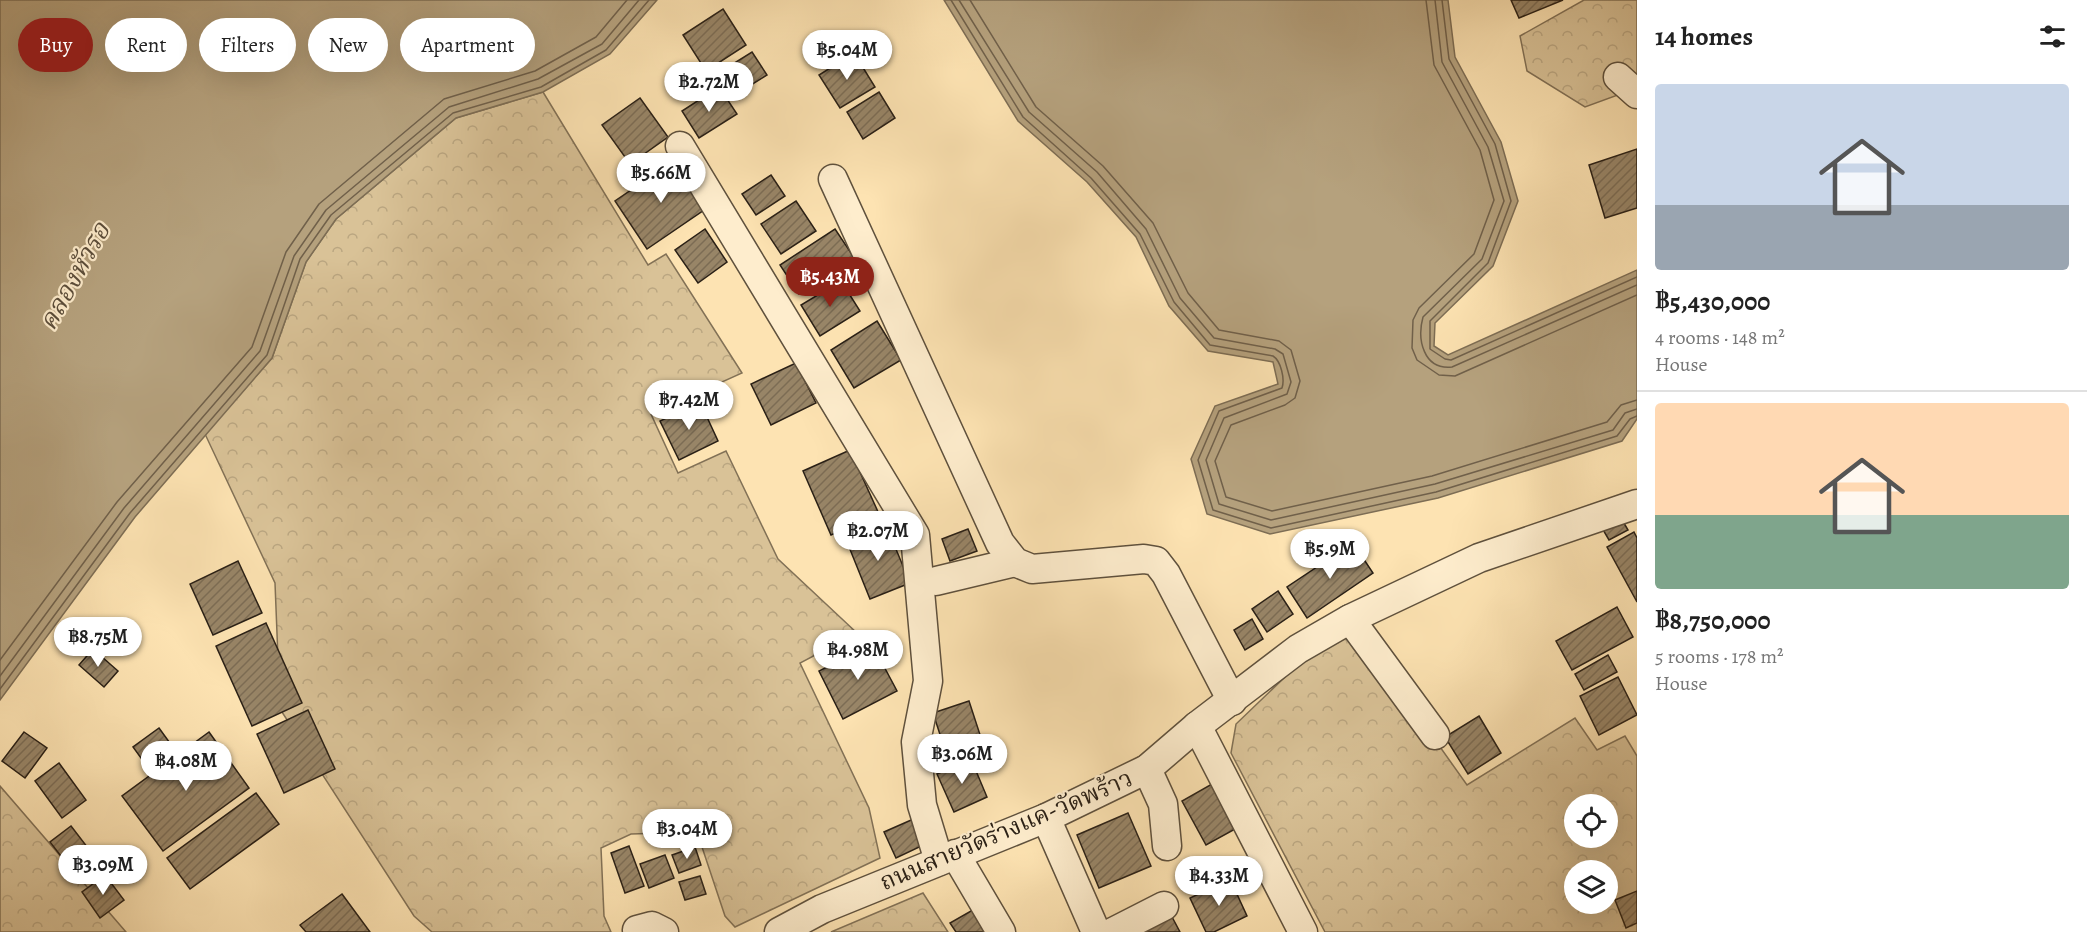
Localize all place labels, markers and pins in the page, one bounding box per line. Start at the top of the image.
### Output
pin: ฿5.04M [798,30,896,81]
pin: ฿2.72M [660,62,758,113]
pin: ฿5.66M [612,153,710,204]
pin: ฿5.43M [781,257,879,308]
pin: ฿7.42M [640,380,738,431]
pin: ฿2.07M [829,511,927,562]
pin: ฿5.9M [1288,529,1372,580]
pin: ฿8.75M [49,617,147,668]
pin: ฿4.98M [809,630,907,681]
pin: ฿3.06M [913,734,1011,785]
pin: ฿4.08M [137,741,235,792]
pin: ฿3.04M [638,809,736,860]
pin: ฿3.09M [54,845,152,896]
pin: ฿4.33M [1170,856,1268,907]

